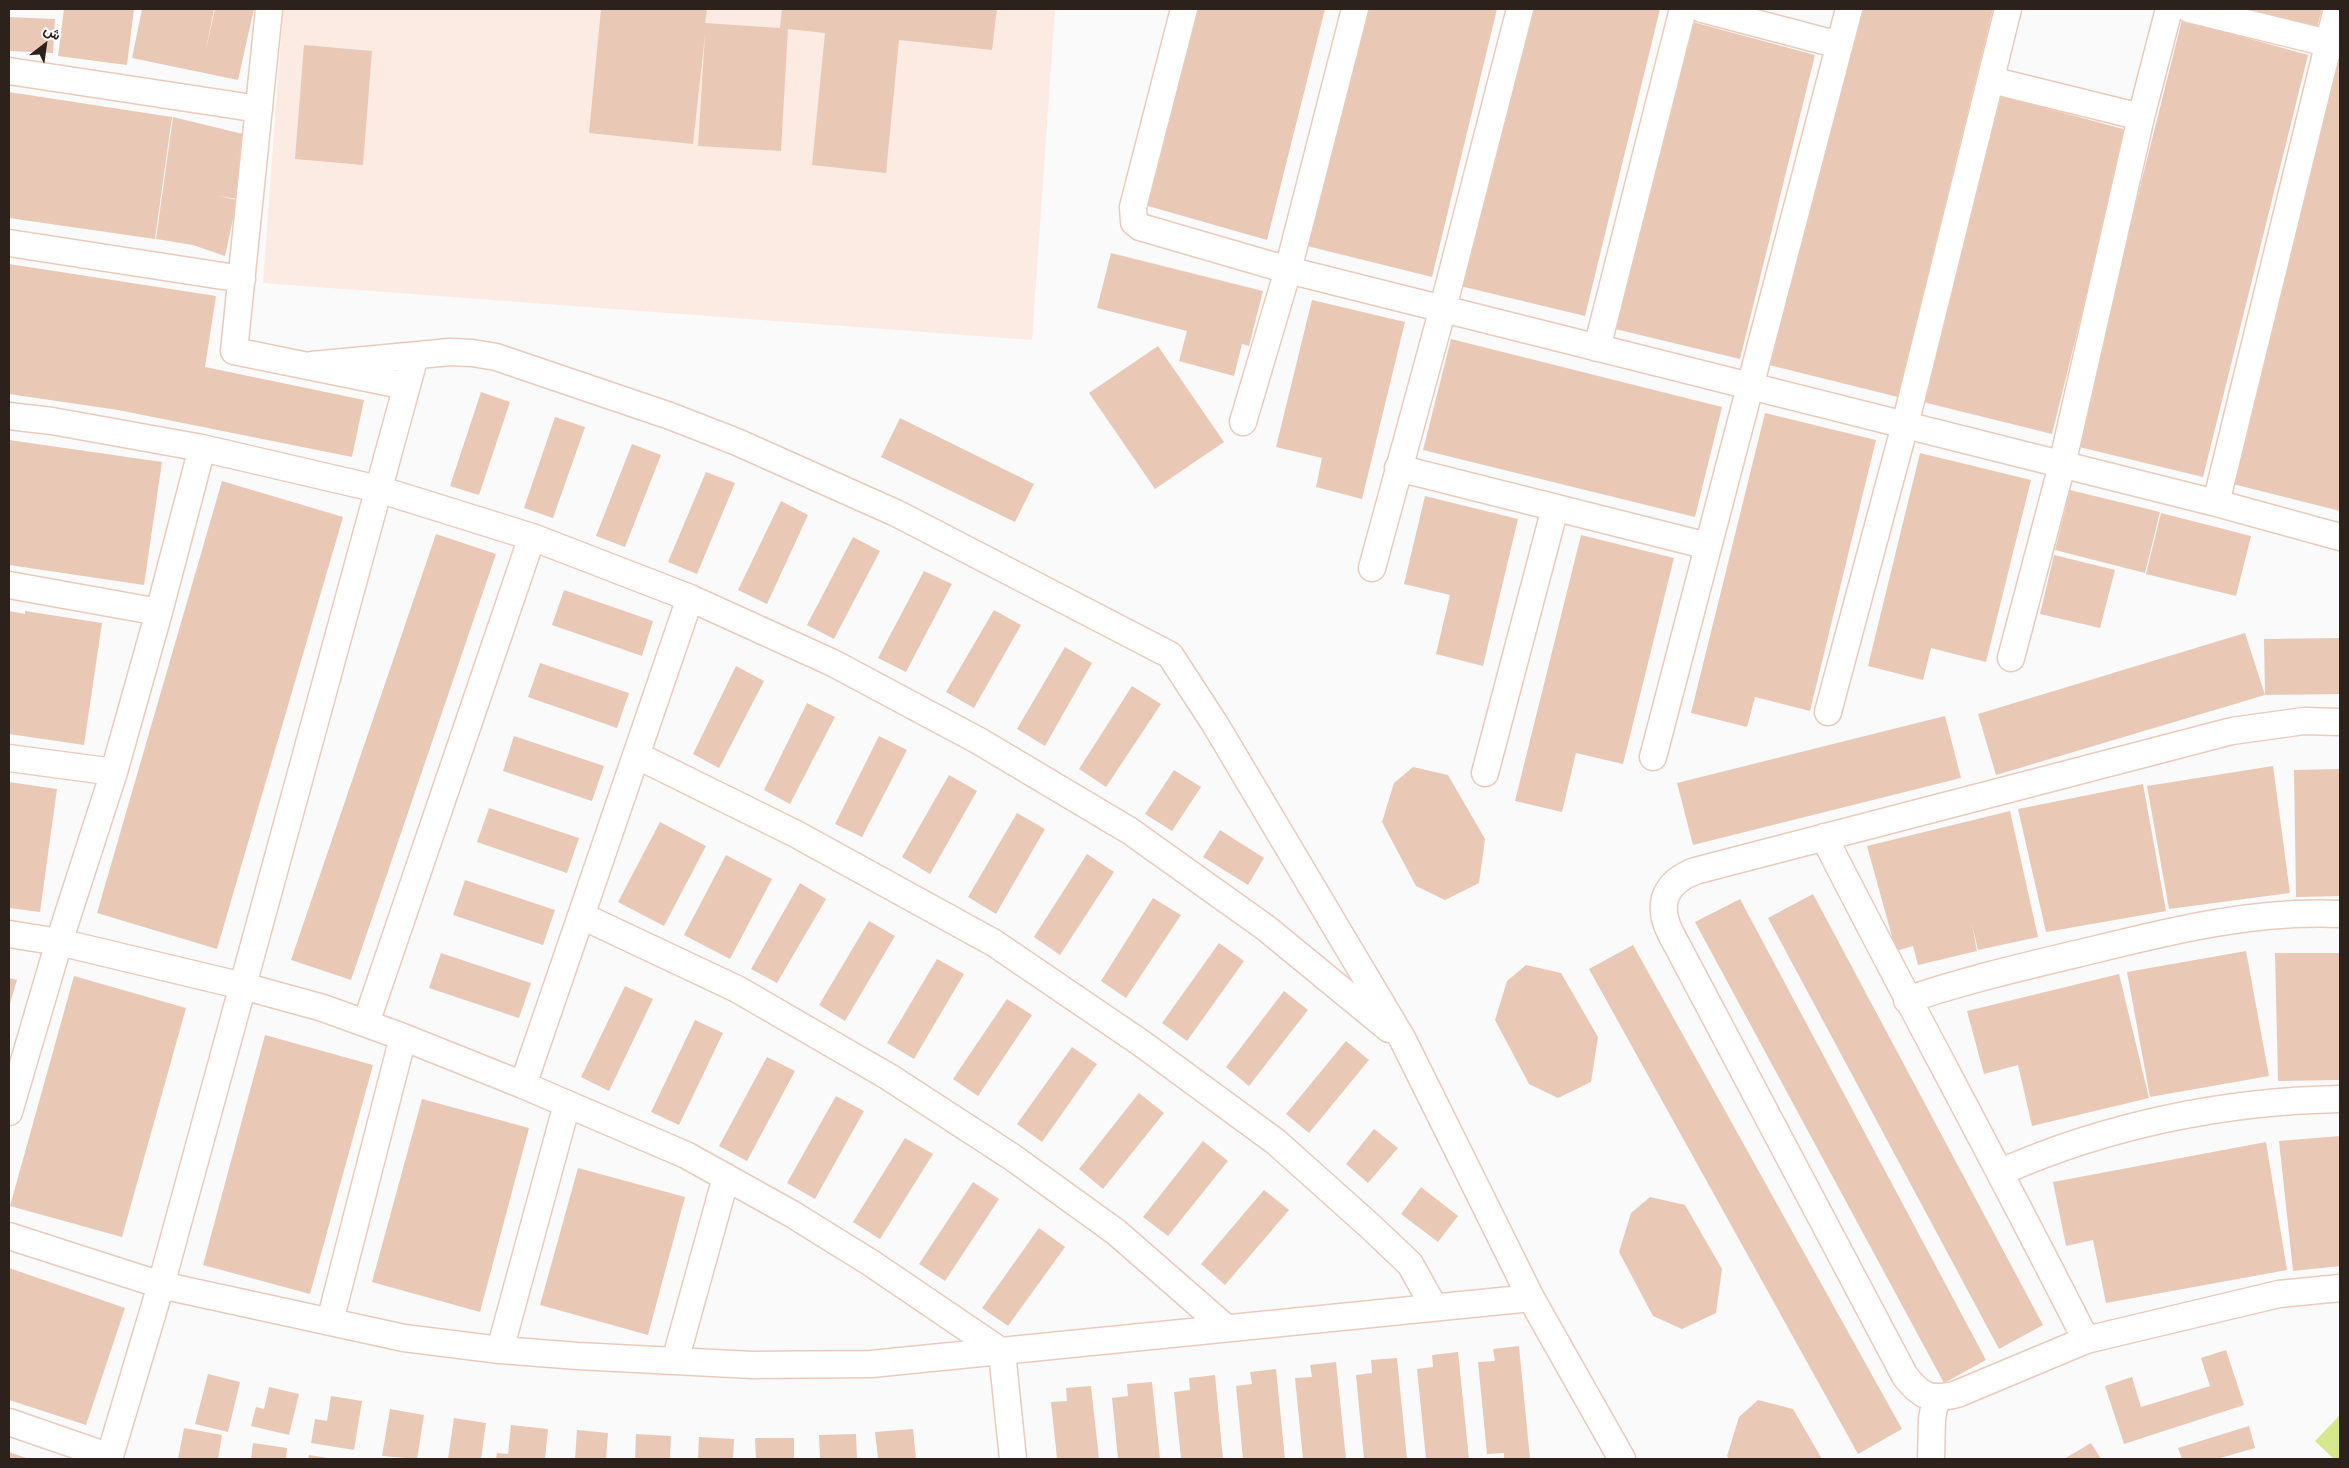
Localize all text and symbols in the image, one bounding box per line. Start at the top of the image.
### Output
text: ش [40,18,65,45]
north arrow [20,20,70,70]

